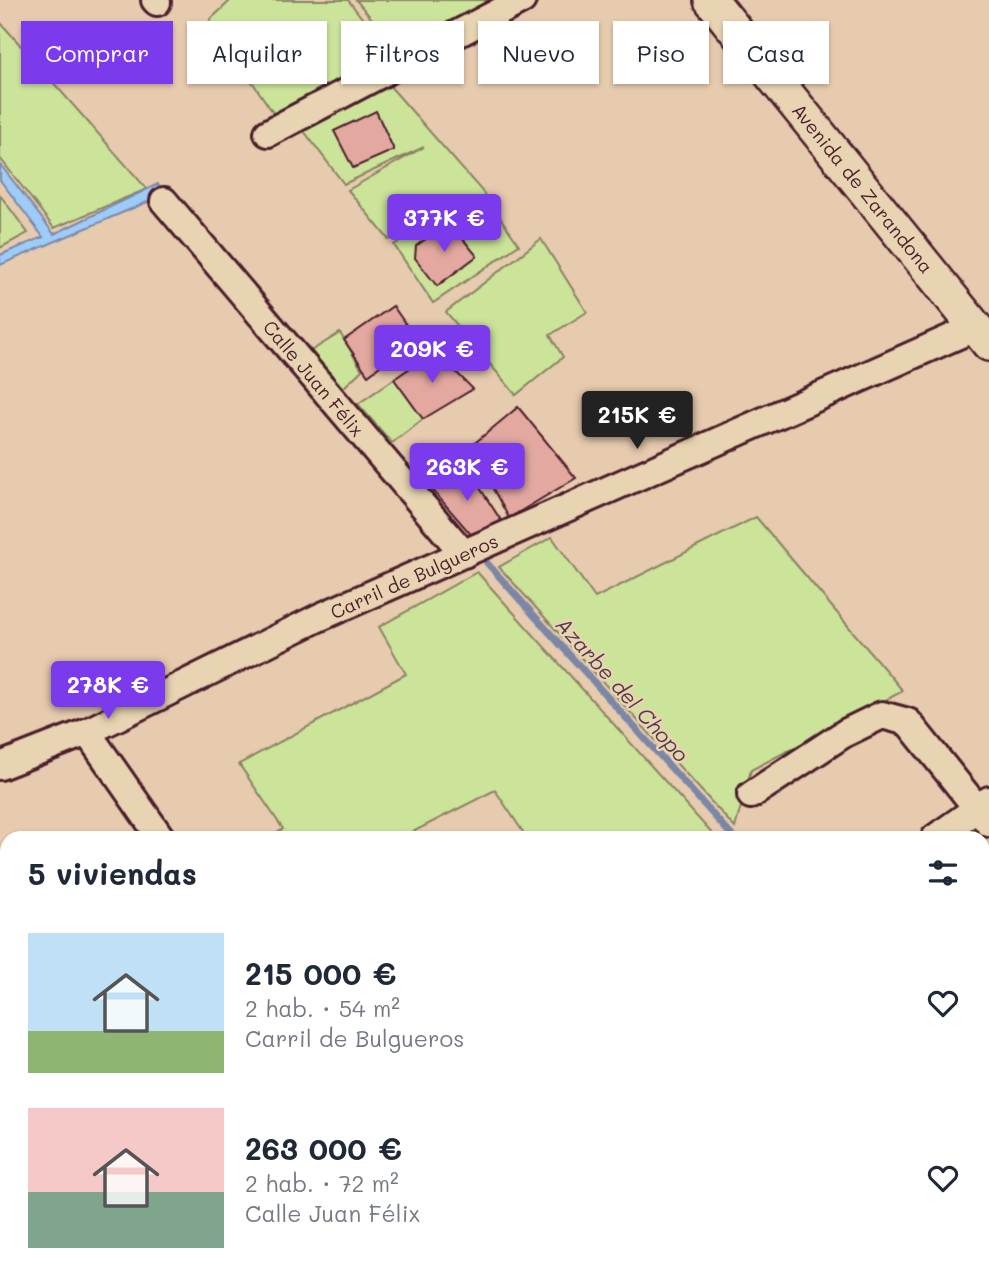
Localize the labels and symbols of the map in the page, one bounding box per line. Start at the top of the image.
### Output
street label: Avenida de Zarandona [787,98,939,278]
pin: 377K € [387,194,501,254]
street label: Calle Juan Félix [258,315,370,441]
pin: 209K € [375,326,489,385]
pin: 215K € [580,392,694,451]
pin: 263K € [410,444,524,503]
street label: Carril de Bulgueros [326,528,502,624]
water label: Azarbe del Chopo [551,611,695,767]
pin: 278K € [51,662,165,721]

